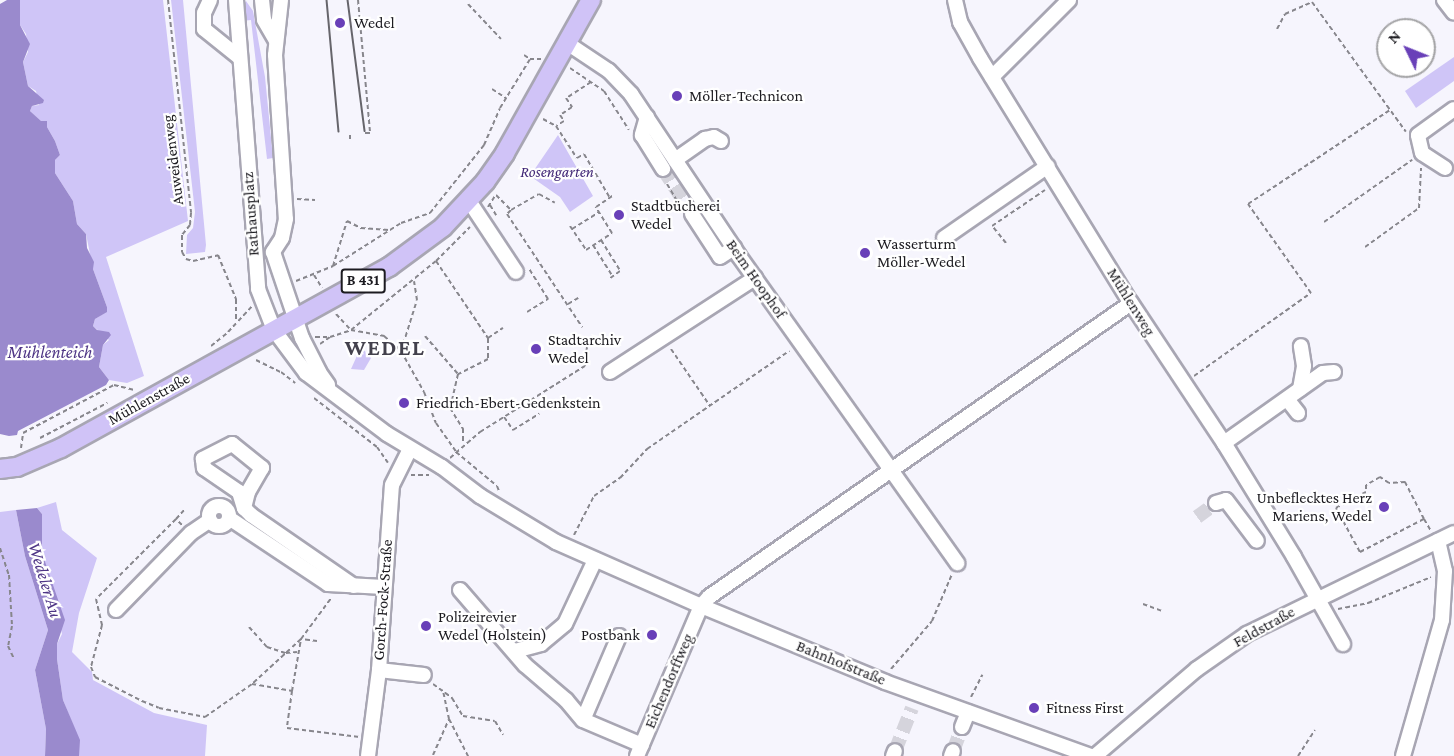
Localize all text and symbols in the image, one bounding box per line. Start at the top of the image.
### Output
place label: Wedel [354,13,395,33]
marker: Wedel [331,14,349,32]
north arrow [1376,18,1436,78]
text: N [1384,27,1404,47]
place label: Möller-Technicon [689,86,803,106]
marker: Möller-Technicon [670,89,684,103]
street label: Auweidenweg [158,114,188,206]
park label: Rosengarten [520,162,594,182]
street label: Rathausplatz [238,171,264,257]
place label: Stadtbücherei Wedel [631,196,720,234]
marker: Stadtbücherei Wedel [612,208,626,222]
place label: Wasserturm Möller-Wedel [877,234,966,272]
street label: Beim Hoophof [722,236,790,322]
marker: Wasserturm Möller-Wedel [858,246,872,260]
street label: Mühlenweg [1103,264,1159,340]
road number: B 431 [340,269,386,293]
place label: Stadtarchiv Wedel [548,330,621,368]
district label: WEDEL [345,335,425,361]
water label: Mühlenteich [8,341,92,363]
marker: Stadtarchiv Wedel [529,342,543,356]
street label: Mühlenstraße [105,369,193,429]
place label: Friedrich-Ebert-Gedenkstein [416,393,601,413]
marker: Friedrich-Ebert-Gedenkstein [397,396,411,410]
place label: Unbeflecktes Herz Mariens, Wedel [1256,488,1372,526]
marker: Unbeflecktes Herz Mariens, Wedel [1377,500,1391,514]
street label: Gorch-Fock-Straße [369,539,397,661]
water label: Wedeler Au [23,540,67,620]
street label: Feldstraße [1230,602,1298,652]
place label: Polizeirevier Wedel (Holstein) [438,607,547,645]
marker: Polizeirevier Wedel (Holstein) [419,619,433,633]
place label: Postbank [581,625,640,645]
marker: Postbank [645,628,659,642]
street label: Eichendorffweg [640,631,698,731]
street label: Bahnhofstraße [793,636,889,690]
place label: Fitness First [1046,698,1124,718]
marker: Fitness First [1027,701,1041,715]

